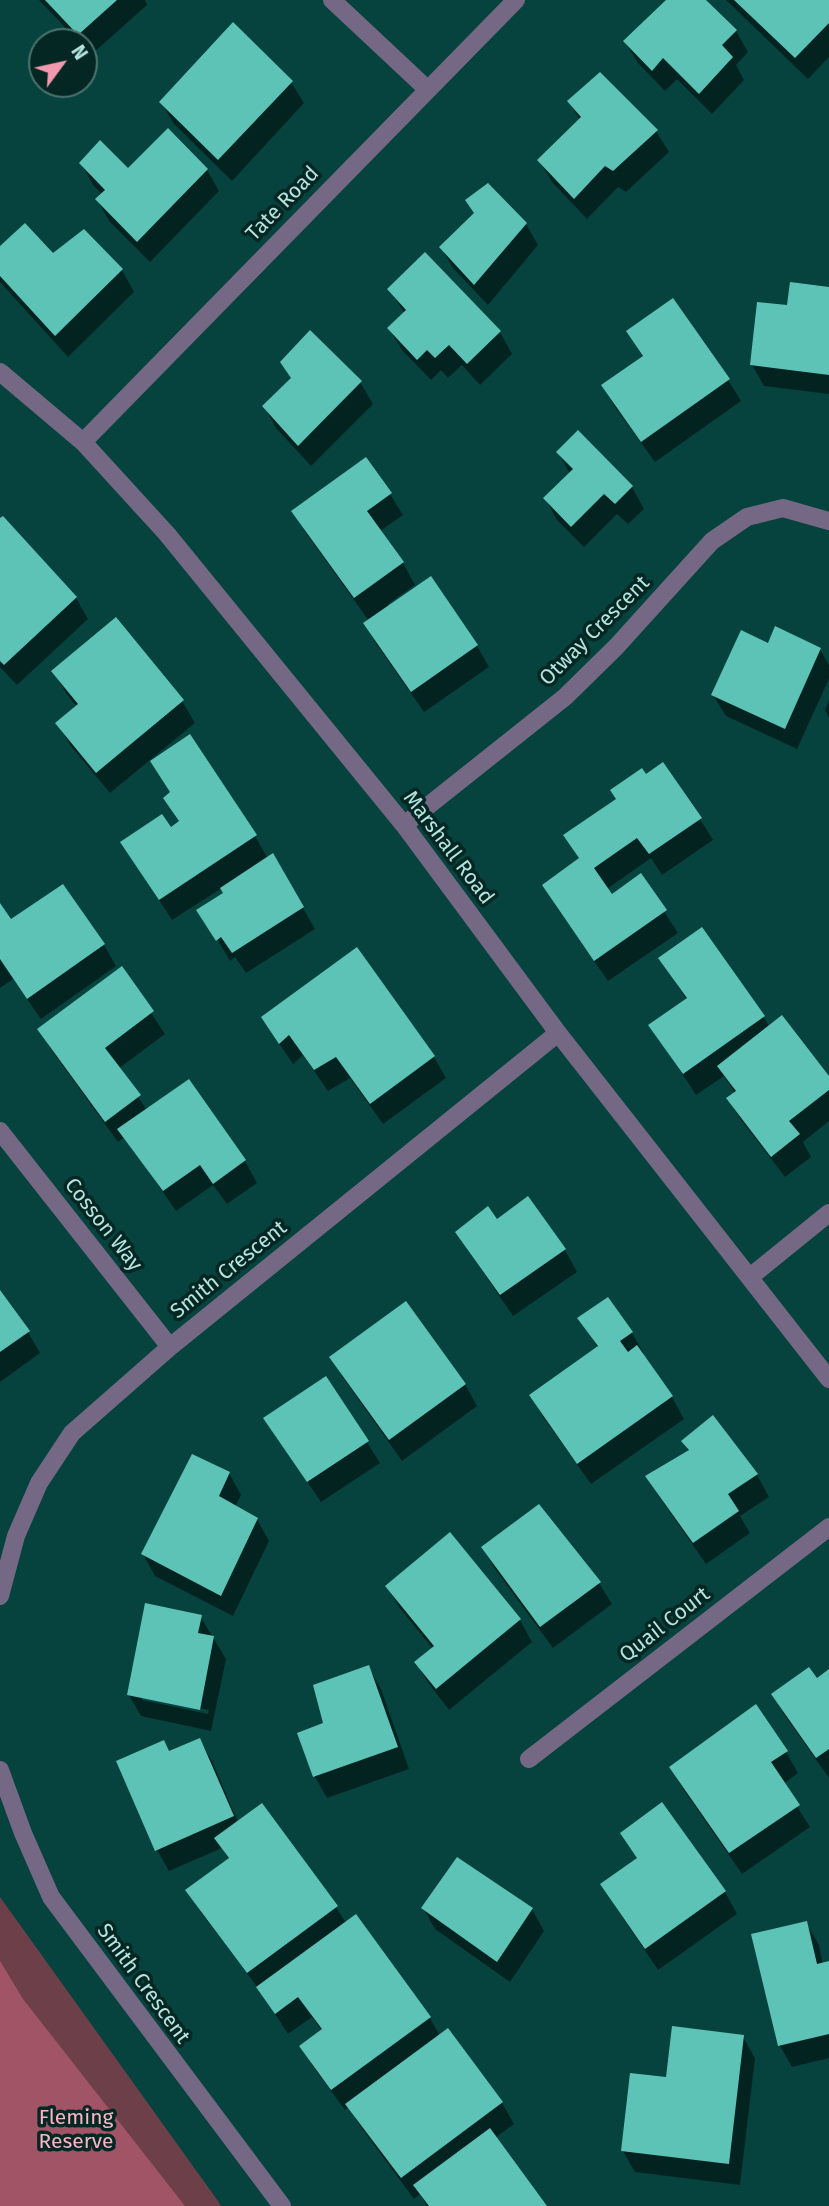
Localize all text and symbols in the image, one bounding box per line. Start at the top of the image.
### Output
north arrow [28,28,98,98]
text: N [66,41,92,64]
street label: Tate Road [241,161,325,247]
street label: Otway Crescent [535,571,655,691]
street label: Marshall Road [397,786,499,910]
street label: Cosson Way [59,1173,147,1277]
street label: Smith Crescent [166,1216,292,1324]
street label: Quail Court [615,1582,715,1668]
street label: Smith Crescent [91,1919,195,2049]
park label: Fleming Reserve [39,2105,113,2155]

